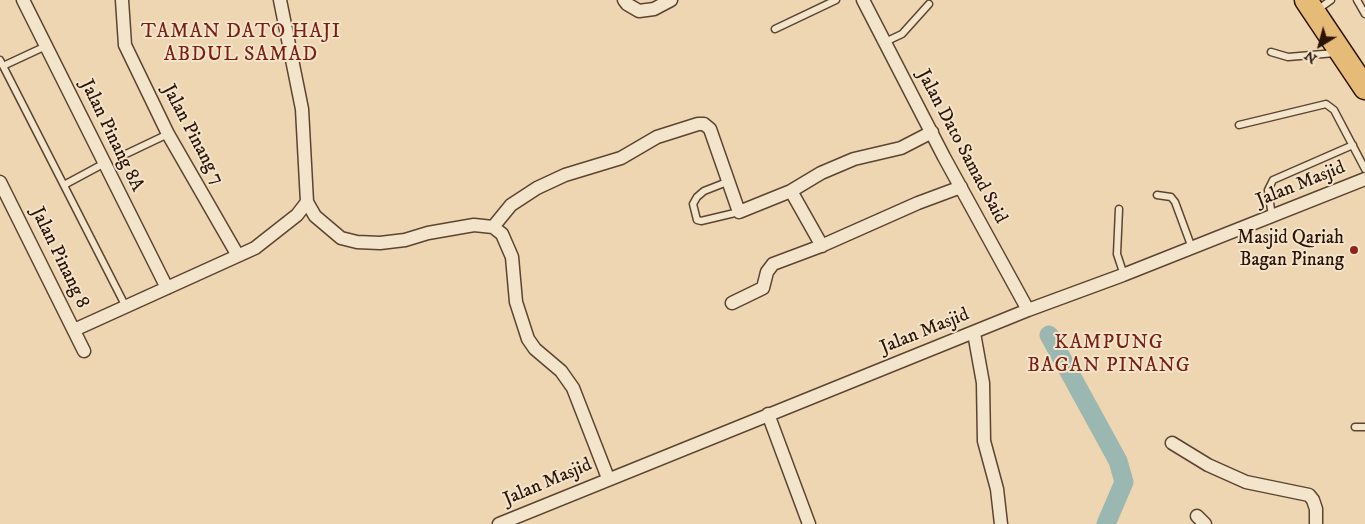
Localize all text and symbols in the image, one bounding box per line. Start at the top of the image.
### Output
north arrow [1295,20,1345,70]
district label: TAMAN DATO HAJI ABDUL SAMAD [139,21,343,68]
text: N [1301,46,1321,68]
street label: Jalan Dato Samad Said [911,66,1011,228]
street label: Jalan Pinang 8A [74,76,148,196]
street label: Jalan Pinang 7 [156,81,228,189]
street label: Jalan Masjid [1253,157,1349,213]
street label: Jalan Pinang 8 [25,204,93,312]
place label: Masjid Qariah Bagan Pinang [1237,228,1344,272]
marker: Masjid Qariah Bagan Pinang [1348,244,1360,256]
street label: Jalan Masjid [877,304,973,360]
district label: KAMPUNG BAGAN PINANG [1026,332,1192,379]
street label: Jalan Masjid [500,454,596,512]

